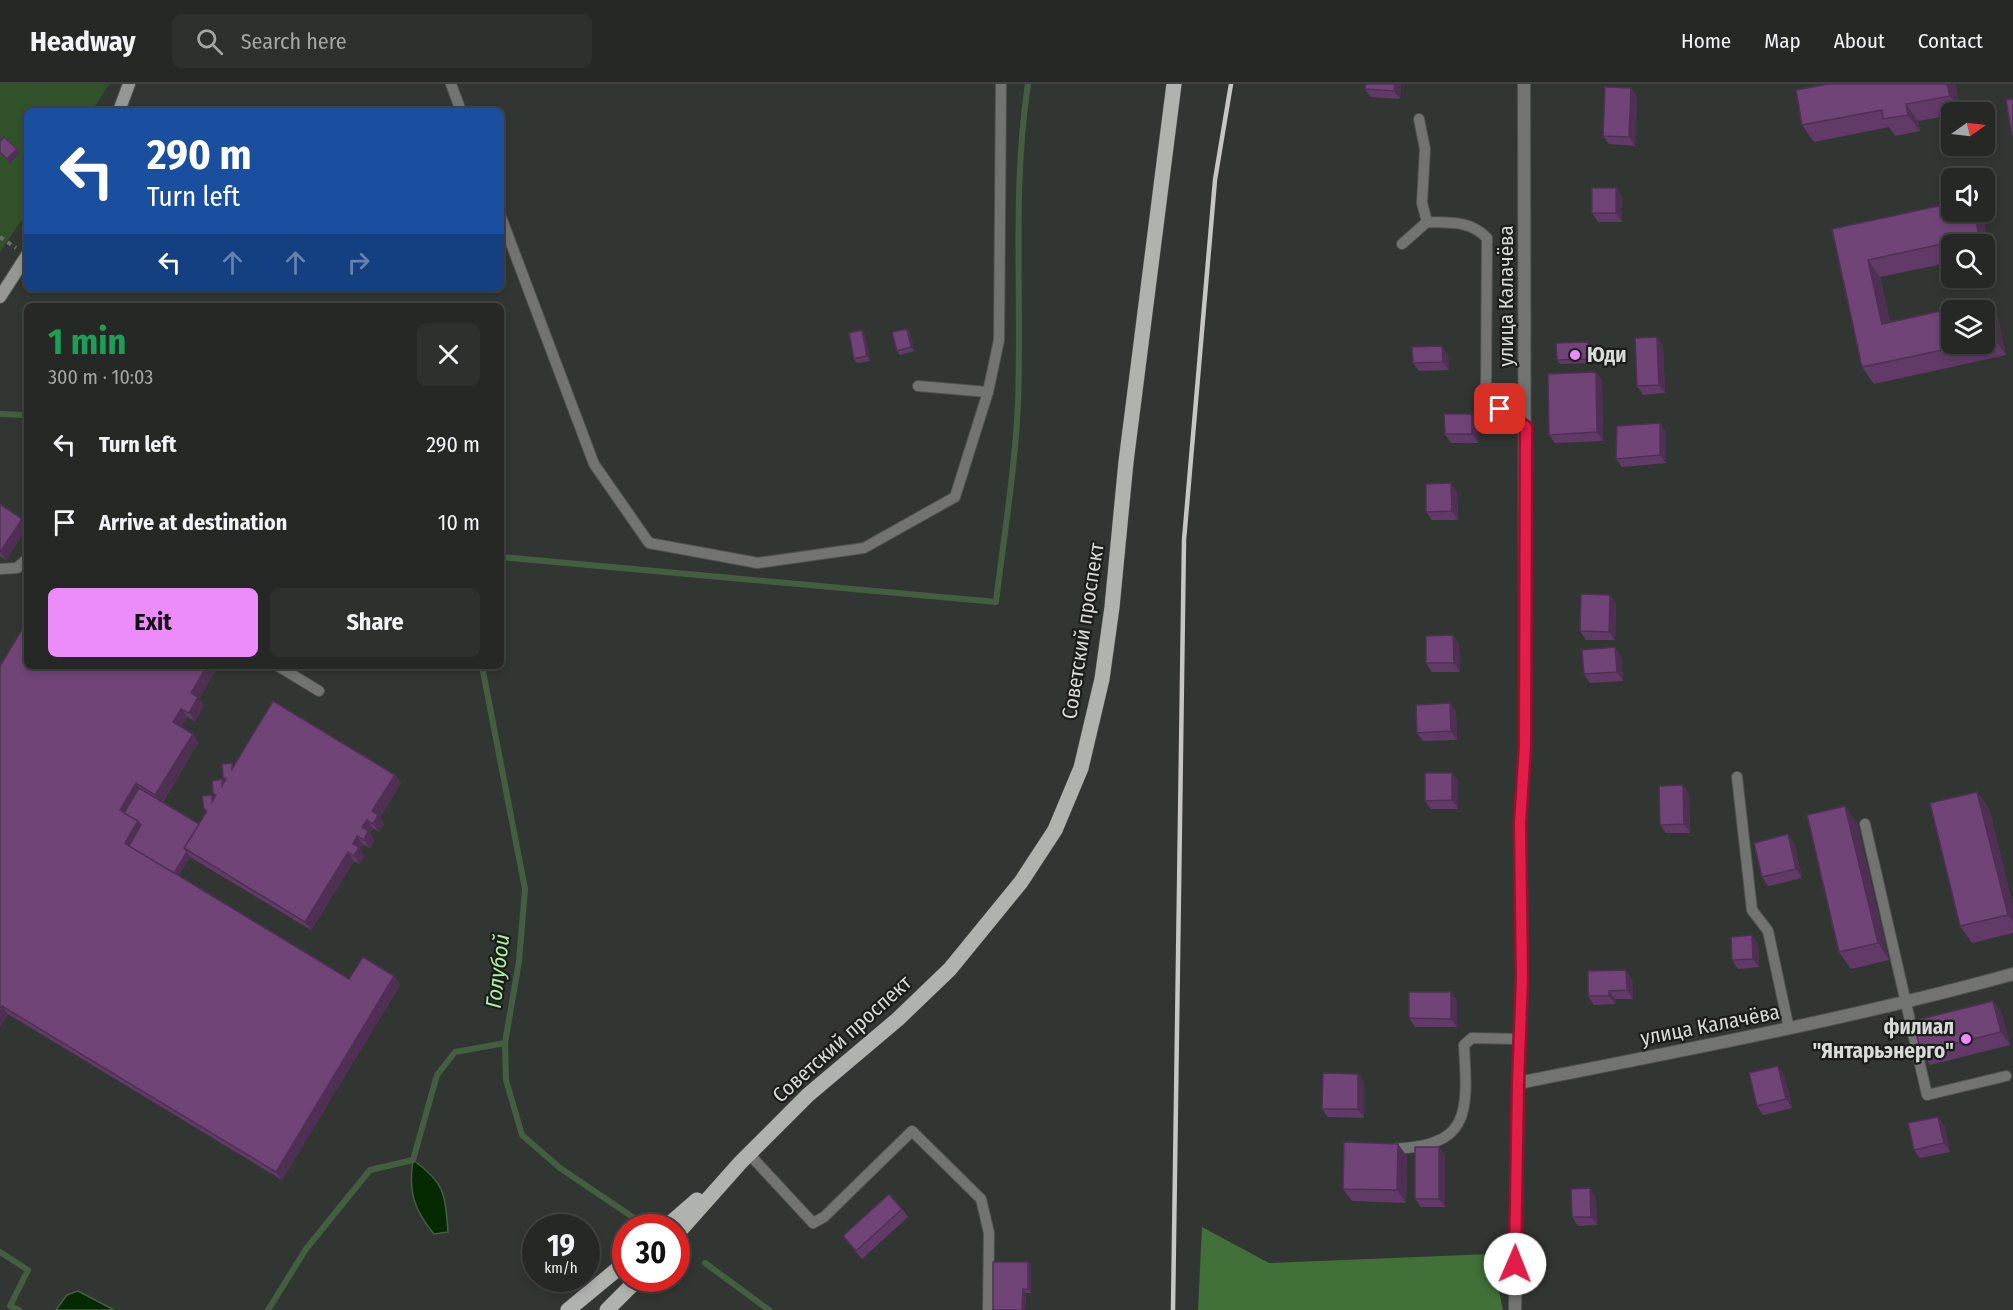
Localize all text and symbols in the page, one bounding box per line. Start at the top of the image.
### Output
search box [172,14,592,68]
text: Headway [30,25,136,58]
icon: search [193,25,226,58]
text: Search here [241,28,347,55]
text: Home [1681,28,1731,54]
text: Map [1764,28,1801,54]
text: About [1834,28,1885,54]
text: Contact [1918,28,1983,54]
north arrow [1941,102,1995,156]
map controls [1941,102,1995,354]
text: 290 m [147,130,252,180]
icon: left [48,132,126,210]
button: sound [1941,168,1995,222]
text: Turn left [147,181,240,213]
street label: улица Калачёва [1493,225,1519,367]
button: search [1941,234,1995,288]
icon: left [153,246,186,279]
icon: ahead [216,246,249,279]
icon: ahead [279,246,312,279]
icon: right [342,246,375,279]
button: layers [1941,300,1995,354]
text: 1 min [48,320,126,364]
button: close [417,323,480,386]
place label: Юди [1587,342,1627,368]
marker: Юди [1568,348,1582,362]
text: 300 m · 10:03 [48,365,153,389]
pin [1474,383,1525,434]
icon: arrive [1483,392,1516,425]
icon: left [48,428,81,461]
text: Turn left [99,431,177,458]
text: 290 m [426,431,480,458]
icon: arrive [48,506,81,539]
text: Arrive at destination [99,509,287,536]
text: 10 m [438,509,480,536]
street label: Советский проспект [1056,540,1110,721]
button: Exit [48,588,258,657]
button: Share [270,588,480,657]
water label: Голубой [480,932,515,1010]
street label: Советский проспект [767,969,917,1108]
street label: улица Калачёва [1638,999,1782,1051]
place label: филиал "Янтарьэнерго" [1812,1014,1954,1064]
marker: филиал "Янтарьэнерго" [1959,1032,1973,1046]
speed limit sign: 30 [612,1214,690,1292]
text: 19 [547,1228,575,1264]
position arrow [1483,1232,1547,1296]
text: km/h [544,1259,578,1277]

